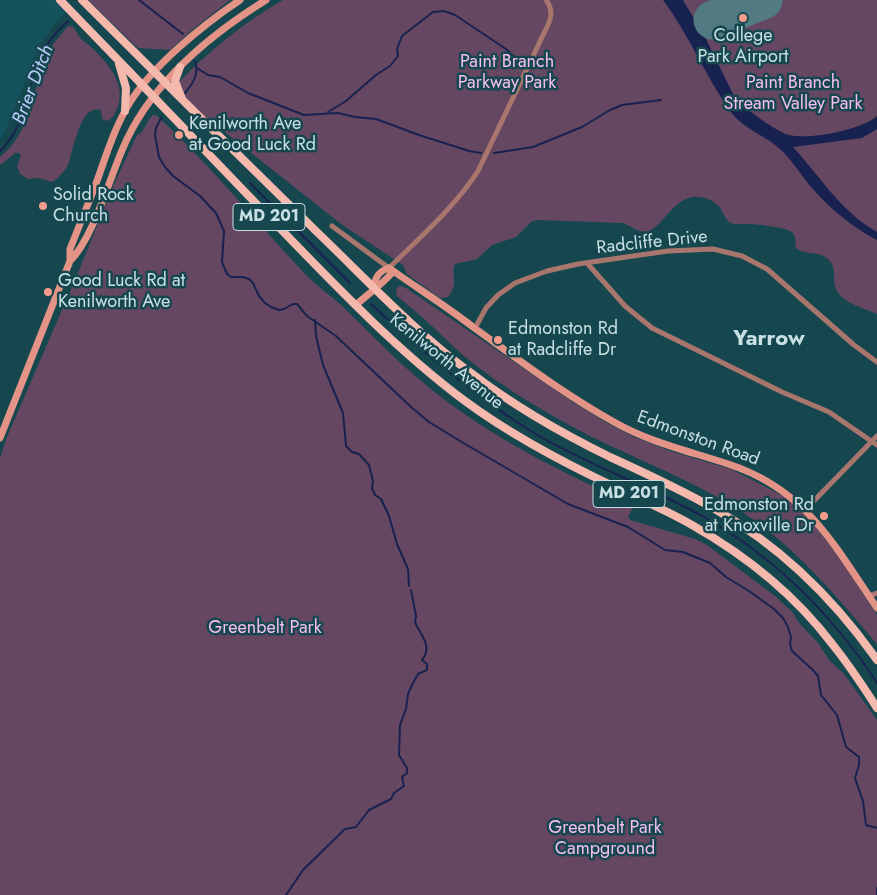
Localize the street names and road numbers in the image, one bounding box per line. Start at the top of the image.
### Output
road number: MD 201 [233,203,305,230]
street label: Radcliffe Drive [595,226,709,260]
street label: Kenilworth Avenue [385,309,507,415]
street label: Edmonston Road [634,407,762,471]
road number: MD 201 [593,480,665,508]

